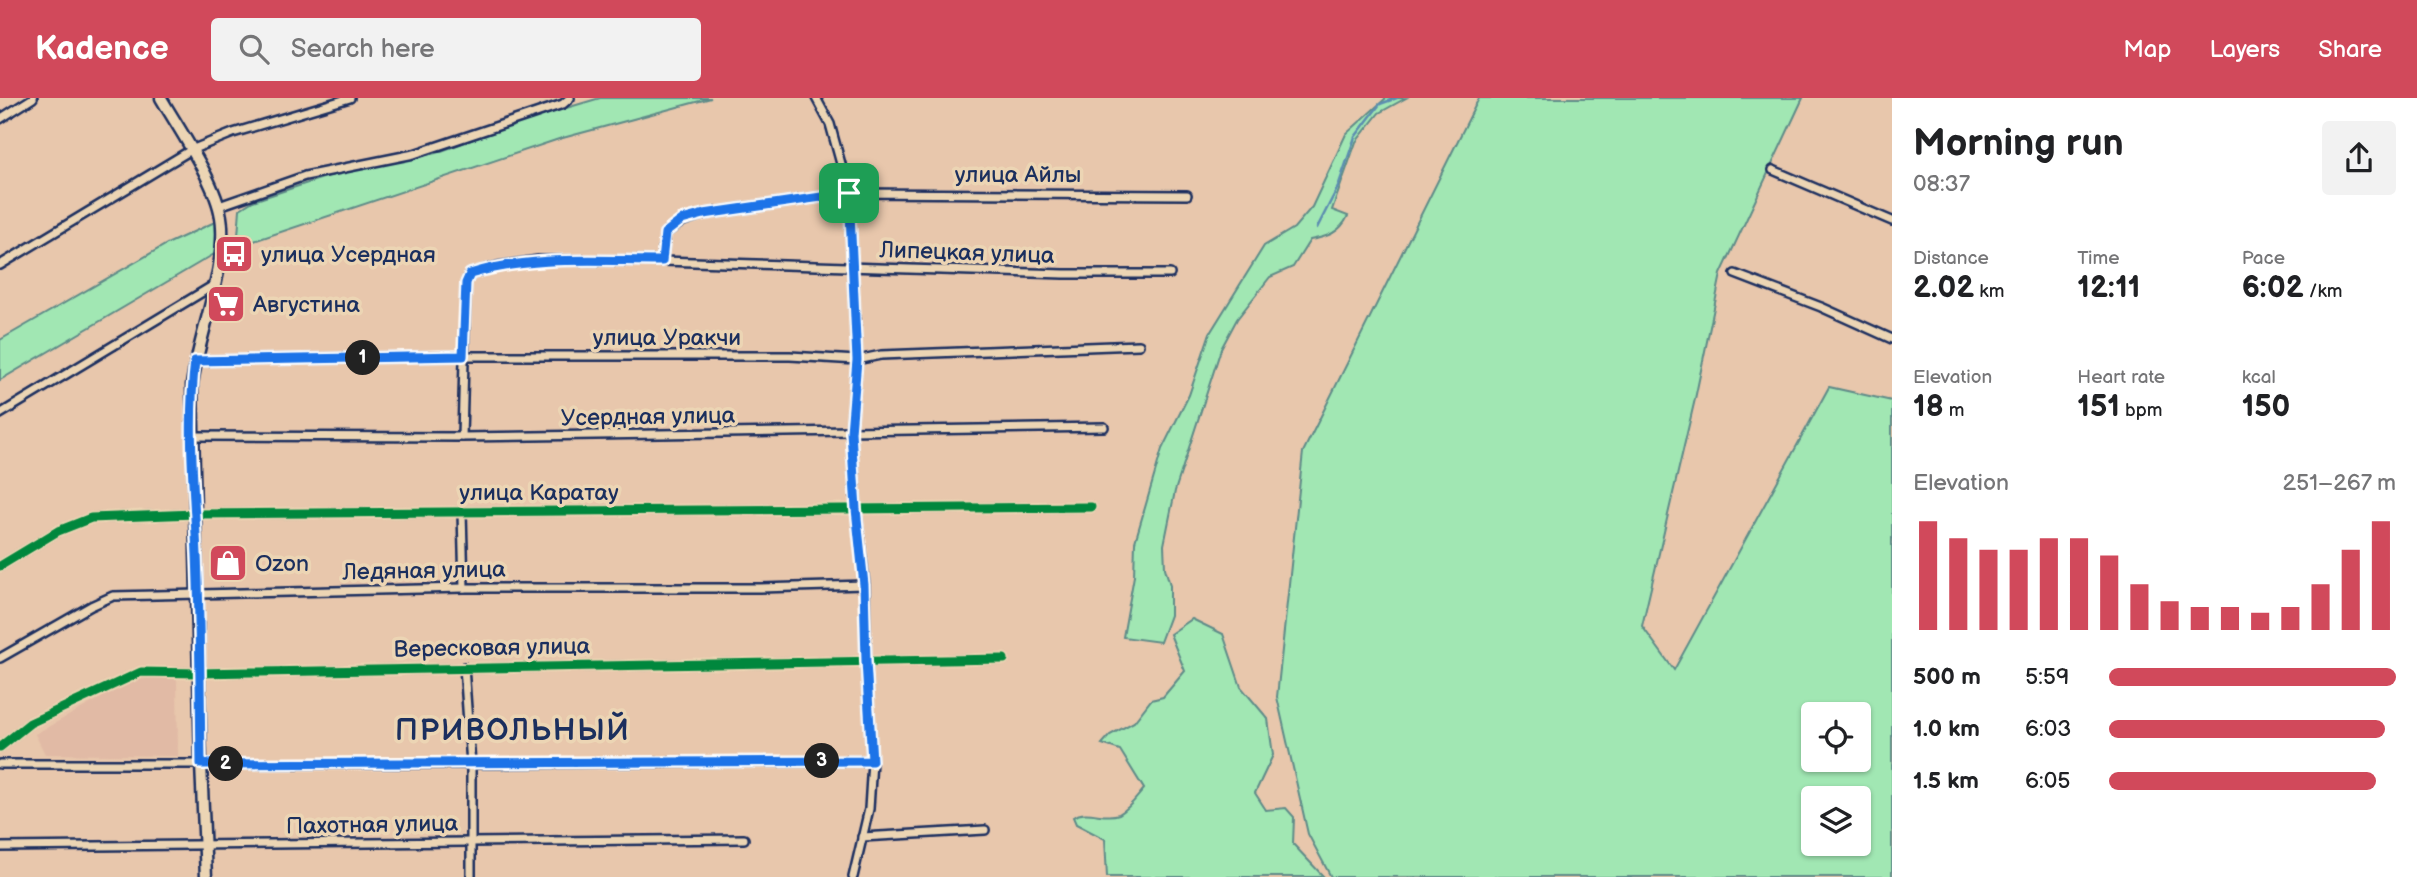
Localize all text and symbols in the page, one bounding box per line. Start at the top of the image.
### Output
search box [211,18,701,81]
text: Kadence [35,29,169,69]
icon: search [235,30,273,68]
text: Search here [291,34,435,65]
text: Map [2123,35,2171,64]
text: Layers [2209,35,2280,64]
text: Share [2318,35,2382,64]
text: Morning run [1913,121,2124,166]
button: share [2322,121,2396,195]
street label: улица Айлы [955,161,1081,189]
pin [819,163,879,223]
text: 08:37 [1913,170,1970,198]
icon: arrive [830,174,868,212]
bus stop icon: улица Усердная [213,233,255,275]
street label: Липецкая улица [878,236,1055,270]
place label: улица Усердная [261,241,436,269]
text: Distance [1913,247,1989,270]
text: Time [2077,247,2119,270]
text: Pace [2242,247,2285,270]
text: 2.02 [1913,270,1974,306]
text: 12:11 [2077,270,2140,306]
text: 6:02 [2242,270,2304,306]
text: km [1974,280,2004,303]
text: /km [2304,280,2342,303]
supermarket icon: Августина [205,283,247,325]
place label: Августина [252,291,360,319]
street label: улица Уракчи [593,324,741,352]
pin: 1 [346,341,380,376]
text: 1 [359,346,367,369]
text: Elevation [1913,366,1992,389]
text: Heart rate [2077,366,2165,389]
text: kcal [2242,366,2276,389]
text: 18 [1913,389,1944,425]
text: 151 [2077,389,2120,425]
text: 150 [2242,389,2290,425]
text: m [1944,399,1965,422]
text: bpm [2120,399,2162,422]
street label: Усердная улица [560,401,736,433]
text: Elevation [1913,469,2009,497]
text: 251–267 m [2282,469,2396,497]
street label: улица Каратау [459,479,619,507]
shop icon: Ozon [207,542,249,584]
place label: Ozon [255,550,309,578]
street label: Ледяная улица [341,556,506,586]
street label: Вересковая улица [393,632,591,664]
text: 500 m [1913,663,1981,691]
text: 5:59 [2025,663,2069,691]
map controls [1801,702,1871,856]
button: locate [1801,702,1871,772]
district label: ПРИВОЛЬНЫЙ [395,711,631,749]
text: 1.0 km [1913,715,1980,743]
text: 6:03 [2025,715,2071,743]
pin: 3 [804,744,840,778]
pin: 2 [208,746,244,782]
text: 3 [816,749,827,772]
text: 2 [220,752,231,775]
text: 1.5 km [1913,767,1979,795]
text: 6:05 [2025,767,2070,795]
button: layers [1801,786,1871,856]
street label: Пахотная улица [286,809,459,841]

